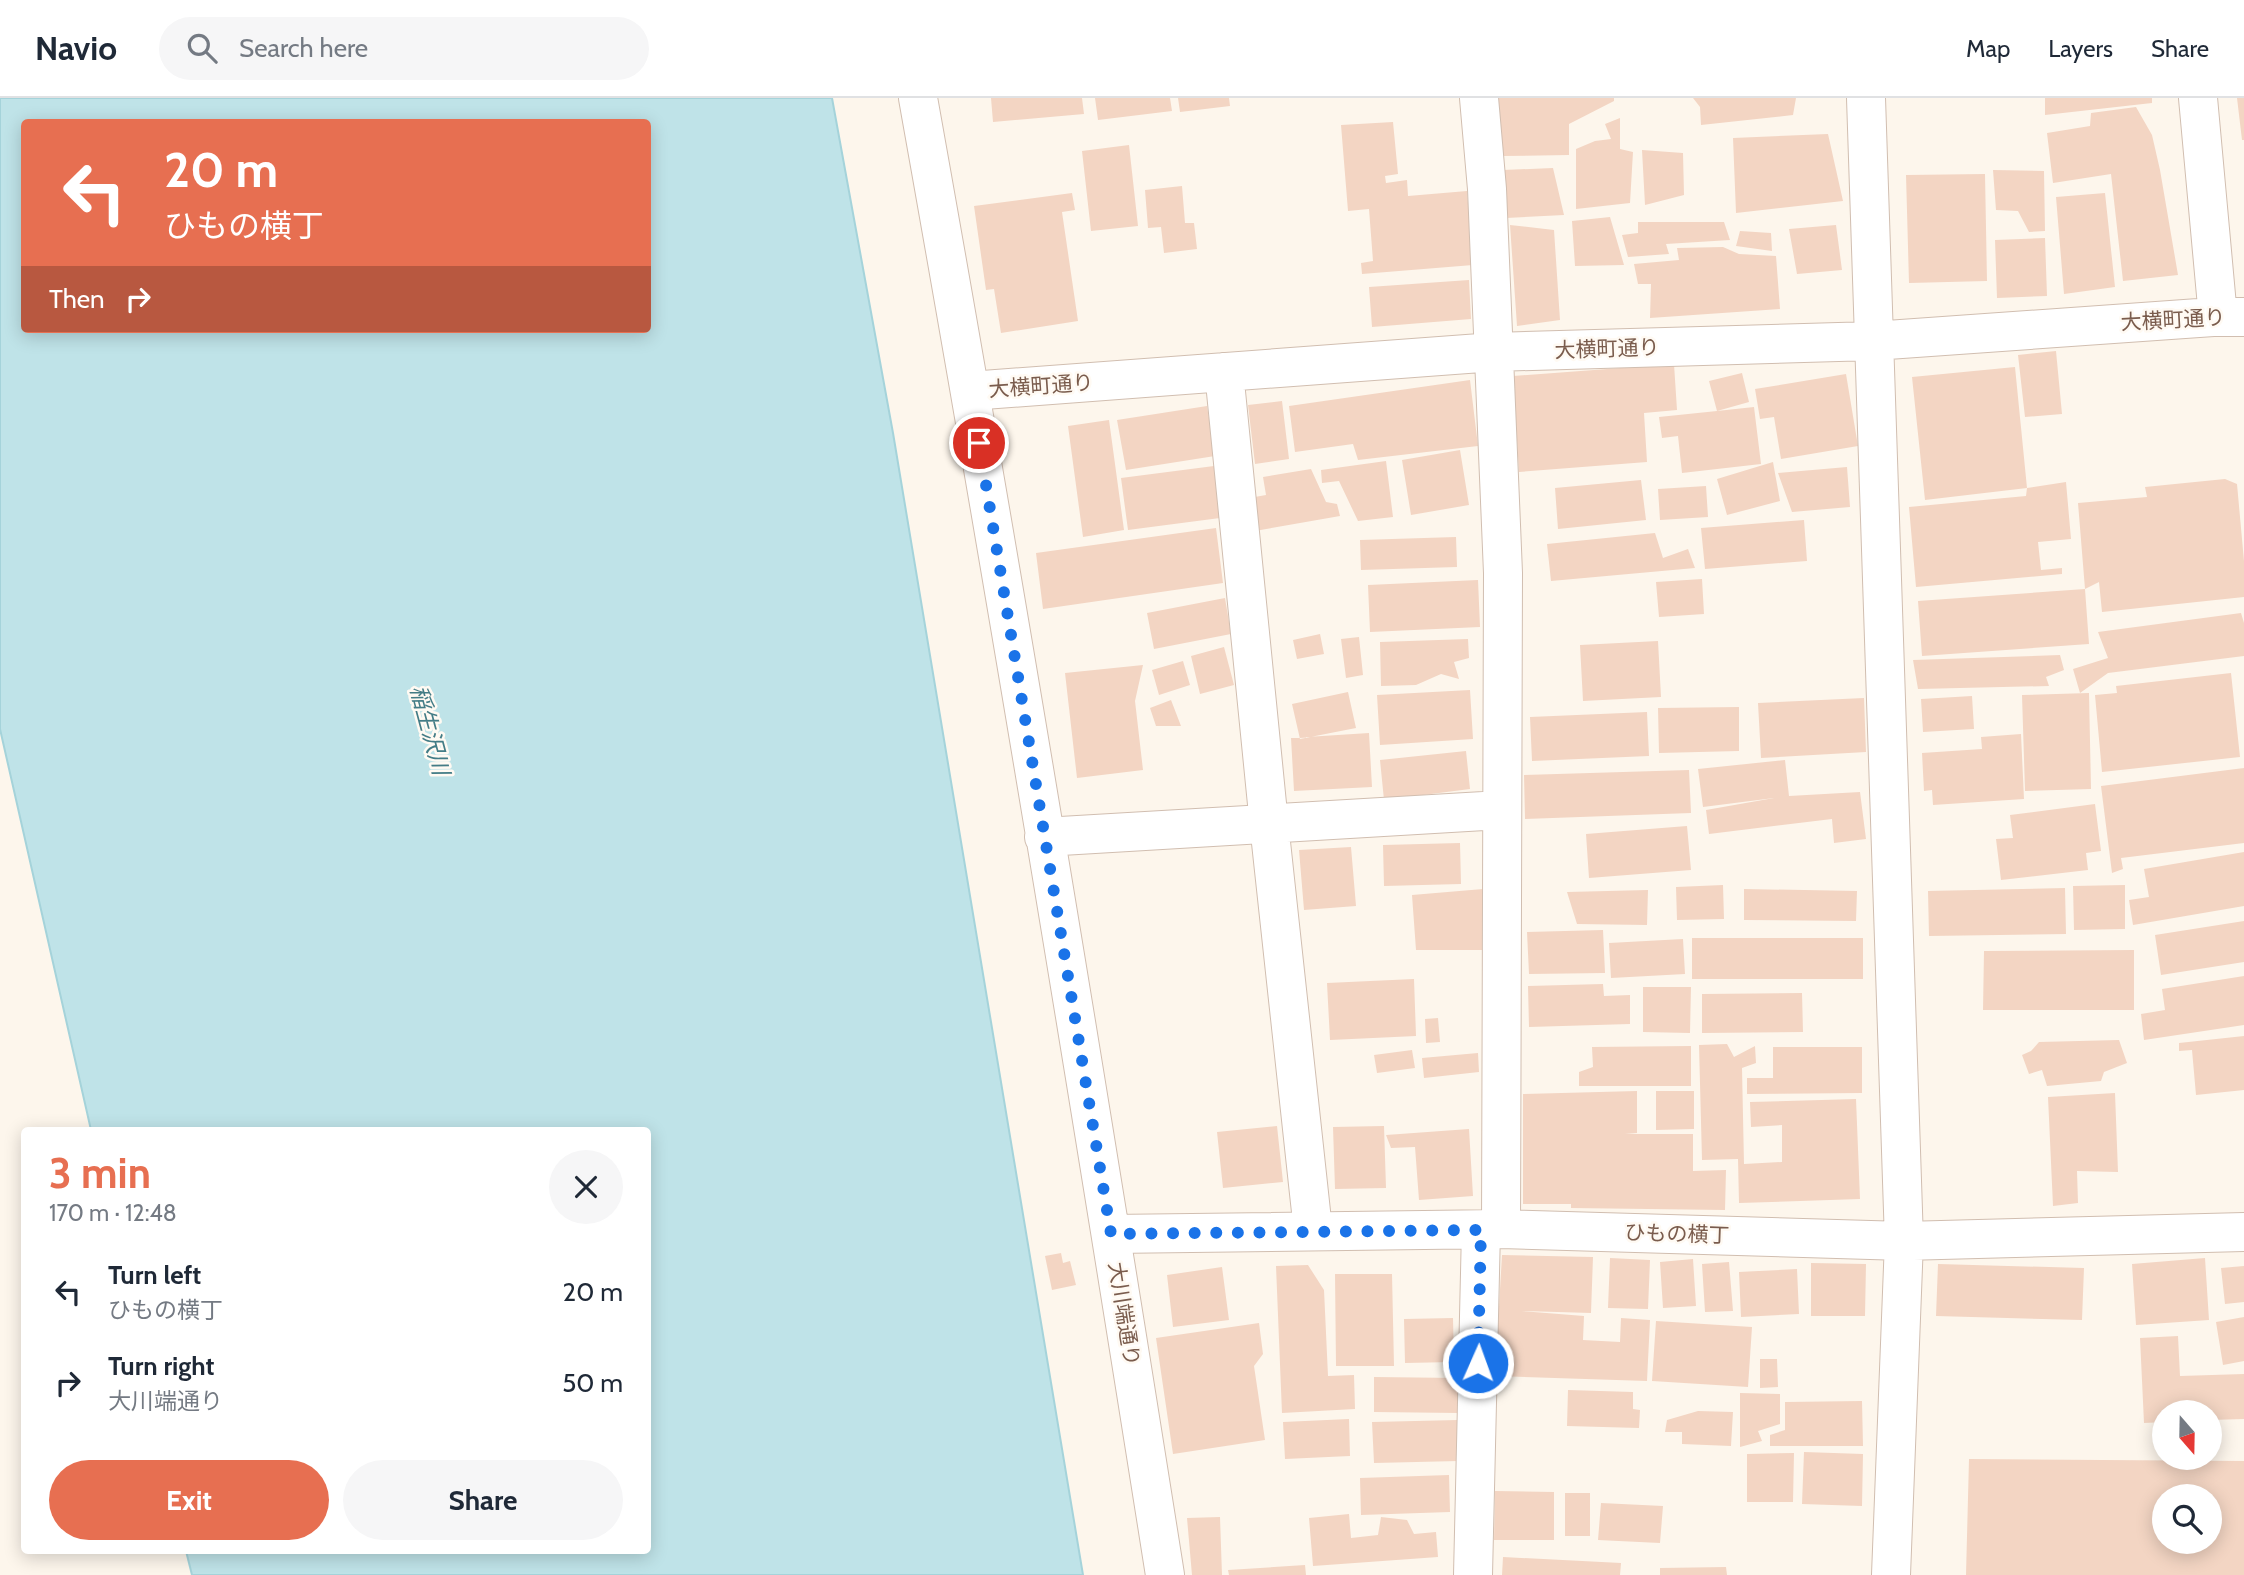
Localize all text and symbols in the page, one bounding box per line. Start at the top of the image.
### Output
search box [159,17,649,80]
text: Navio [35,28,117,68]
icon: search [183,29,221,67]
text: Search here [239,32,368,64]
text: Map [1966,34,2010,63]
text: Layers [2048,34,2113,63]
text: Share [2151,34,2209,63]
text: 20 m [164,140,278,199]
icon: left [49,147,140,238]
text: ひもの横丁 [164,206,324,245]
icon: right [119,280,157,318]
text: Then [49,283,105,315]
street label: 大横町通り [2120,304,2226,335]
street label: 大横町通り [1554,334,1660,363]
street label: 大横町通り [988,369,1094,402]
pin [949,413,1009,473]
icon: arrive [960,424,998,462]
water label: 稲生沢川 [405,682,456,781]
text: 3 min [49,1147,151,1199]
button: close [549,1150,623,1224]
text: 170 m · 12:48 [49,1199,177,1227]
street label: ひもの横丁 [1624,1219,1730,1248]
text: Turn left [108,1259,201,1291]
street label: 大川端通り [1104,1260,1145,1368]
icon: left [49,1273,87,1311]
text: 20 m [563,1276,623,1308]
text: ひもの横丁 [108,1296,223,1324]
position arrow [1441,1326,1515,1400]
text: Turn right [108,1350,214,1382]
icon: right [49,1364,87,1402]
text: 50 m [562,1367,623,1399]
text: 大川端通り [108,1387,223,1415]
north arrow [2152,1400,2222,1470]
map controls [2152,1400,2222,1554]
button: Exit [49,1460,329,1540]
button: Share [343,1460,623,1540]
button: search [2152,1484,2222,1554]

